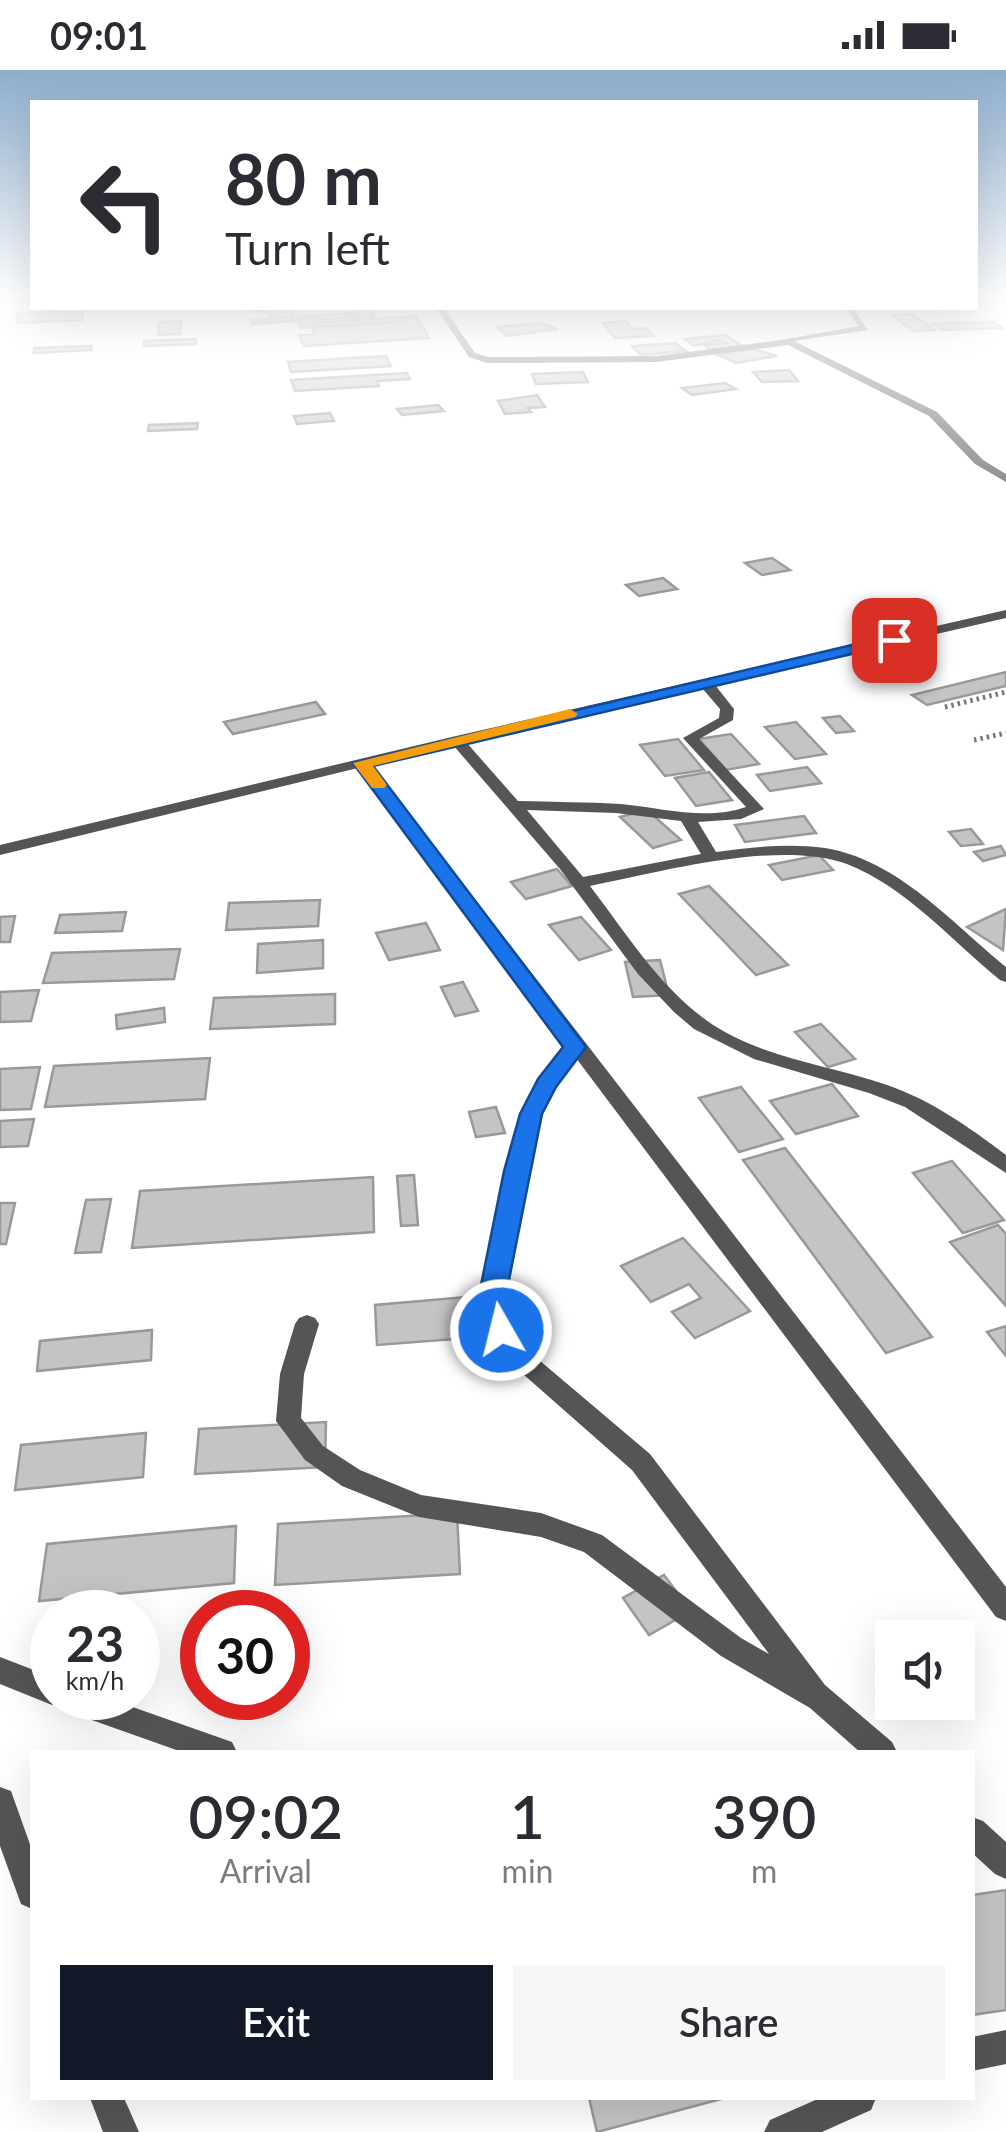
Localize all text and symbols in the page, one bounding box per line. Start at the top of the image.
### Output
text: 09:01 [50,12,148,58]
text: 80 m [225,136,382,220]
icon: left [60,140,190,270]
text: Turn left [225,221,390,275]
pin [852,598,937,683]
icon: arrive [867,613,922,668]
position arrow [449,1278,553,1382]
speed limit sign: 30 [180,1590,310,1720]
text: 23 [66,1613,124,1673]
map controls [875,1620,975,1720]
button: sound [875,1620,975,1720]
text: km/h [66,1665,124,1695]
text: 09:02 [189,1780,343,1852]
text: 1 [510,1780,545,1852]
text: 390 [712,1780,816,1852]
text: Arrival [220,1851,312,1890]
text: min [502,1851,553,1890]
text: m [751,1851,777,1890]
button: Exit [60,1965,493,2080]
button: Share [513,1965,945,2080]

